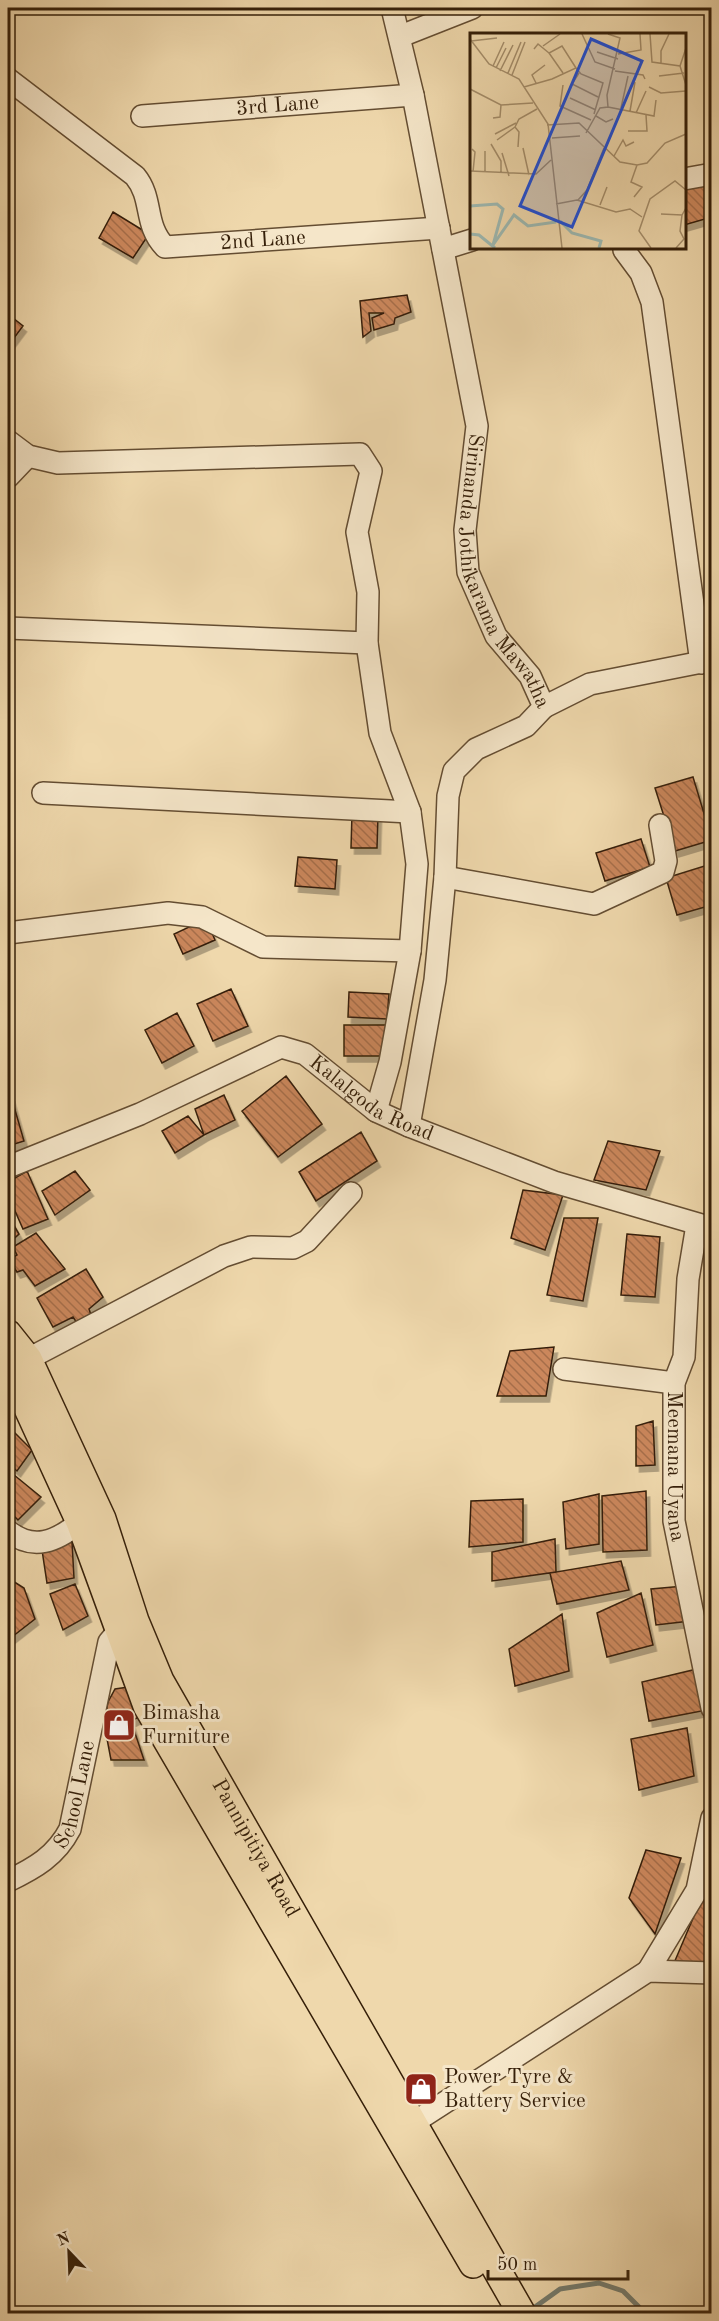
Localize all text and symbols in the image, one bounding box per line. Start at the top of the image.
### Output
inset map [470,33,686,249]
street label: 3rd Lane [235,92,320,119]
street label: 2nd Lane [219,227,306,254]
street label: Sirinanda Jothikarama Mawatha [454,432,554,711]
street label: Kalalgoda Road [305,1051,436,1145]
street label: Meemana Uyana [663,1391,688,1543]
place label: Bimasha Furniture [142,1703,230,1748]
shop icon: Bimasha Furniture [101,1707,137,1743]
street label: School Lane [50,1739,99,1853]
street label: Pannipitiya Road [208,1776,303,1921]
place label: Power Tyre & Battery Service [444,2067,586,2112]
shop icon: Power Tyre & Battery Service [403,2071,439,2107]
north arrow [39,2222,99,2282]
text: N [55,2230,73,2250]
scale bar [488,2243,628,2281]
text: 50 m [497,2256,537,2274]

